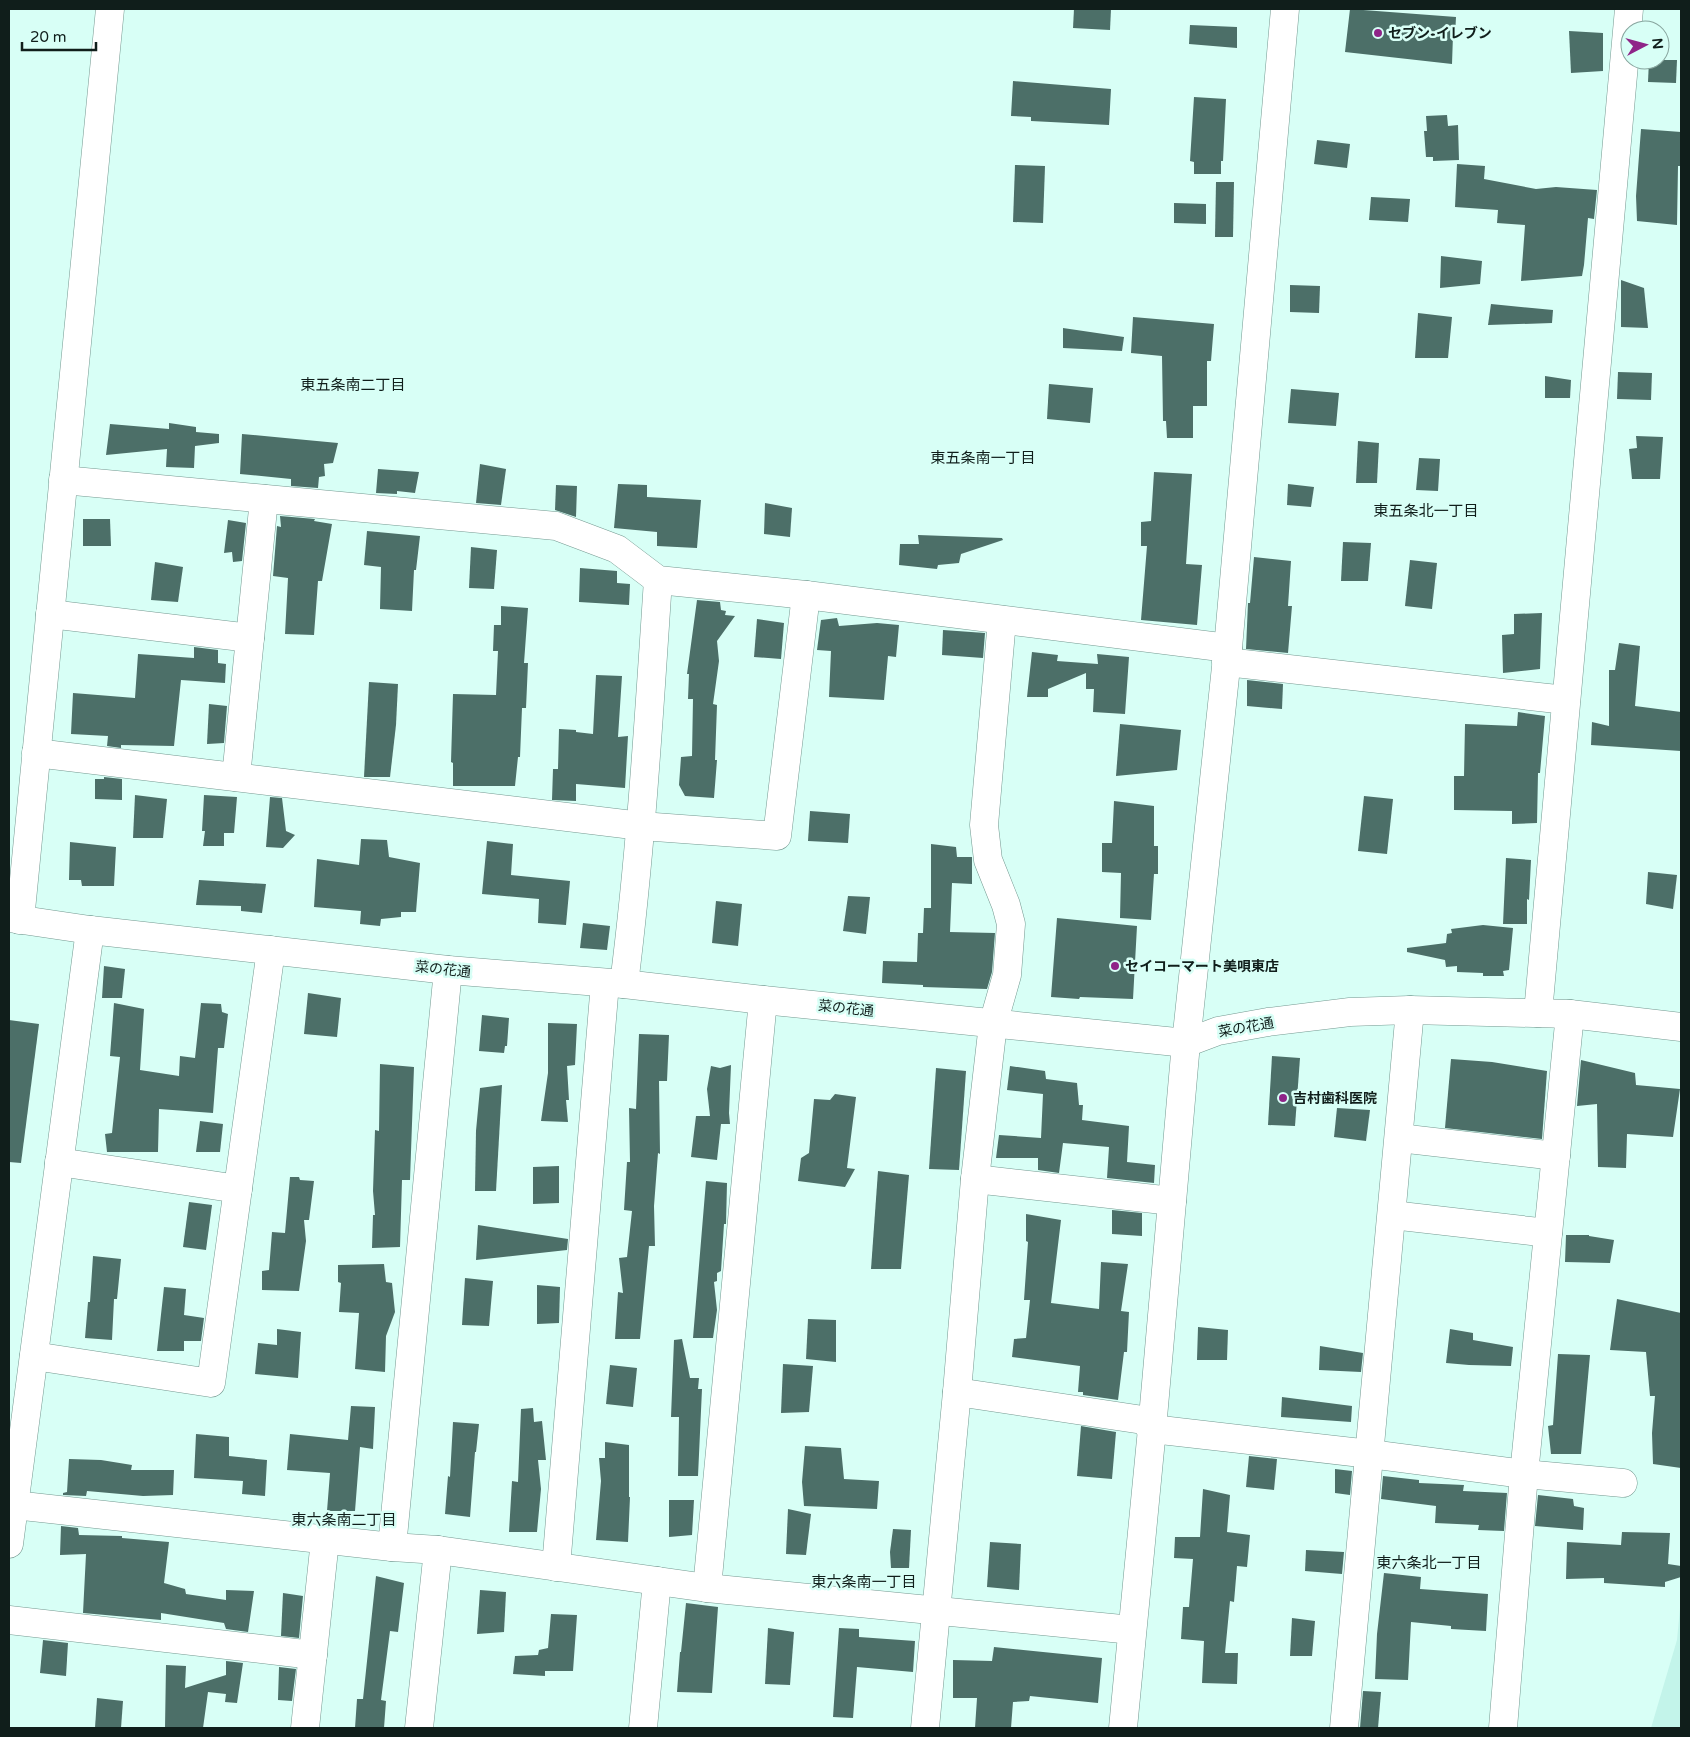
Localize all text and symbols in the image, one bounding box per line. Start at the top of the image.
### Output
scale bar [22,20,96,52]
north arrow [1620,20,1670,70]
place label: セブン-イレブン [1388,25,1492,42]
marker: セブン-イレブン [1372,27,1384,39]
text: 20 m [30,28,67,46]
text: N [1648,37,1666,50]
district label: 東五条南二丁目 [300,376,406,394]
district label: 東五条南一丁目 [930,449,1036,467]
district label: 東五条北一丁目 [1373,502,1479,520]
street label: 菜の花通 [414,958,472,981]
place label: セイコーマート美唄東店 [1125,958,1279,975]
marker: セイコーマート美唄東店 [1109,960,1121,972]
street label: 菜の花通 [817,997,875,1020]
street label: 菜の花通 [1217,1014,1275,1041]
place label: 吉村歯科医院 [1293,1090,1377,1107]
marker: 吉村歯科医院 [1277,1092,1289,1104]
district label: 東六条南二丁目 [291,1511,397,1529]
district label: 東六条北一丁目 [1376,1554,1482,1572]
district label: 東六条南一丁目 [811,1573,917,1591]

